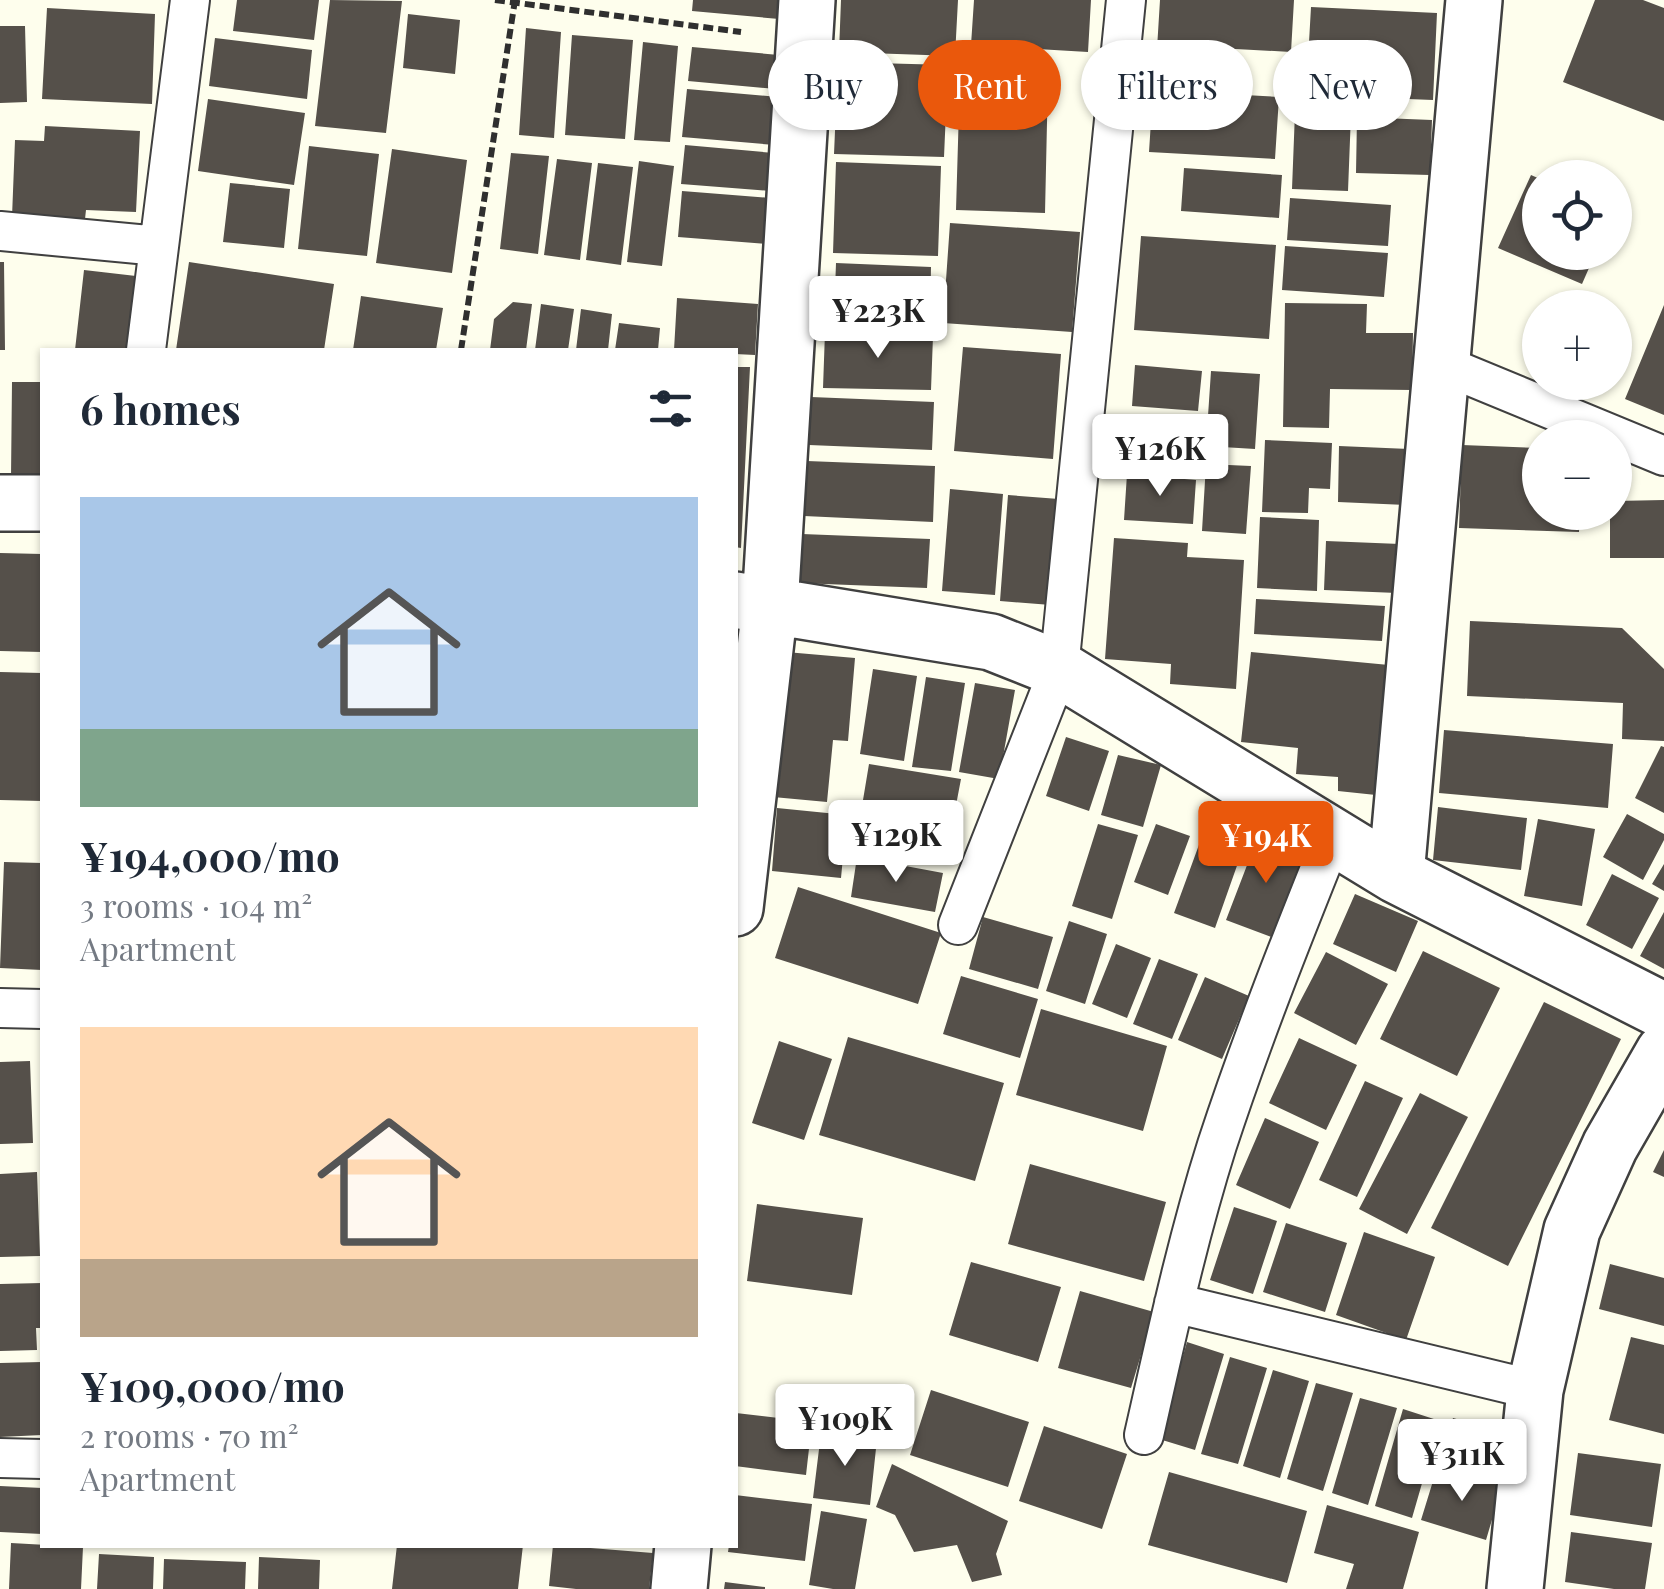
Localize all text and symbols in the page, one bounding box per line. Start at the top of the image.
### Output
chip: Buy [768,40,898,130]
chip: Rent [918,40,1061,130]
chip: Filters [1081,40,1253,130]
chip: New [1273,40,1412,130]
map controls [1522,160,1632,530]
button: locate [1522,160,1632,270]
pin: ¥223K [808,276,948,361]
text: ¥223K [831,287,925,330]
button: + [1522,290,1632,400]
text: 6 homes [80,380,241,436]
icon: filters [643,381,698,436]
pin: ¥126K [1090,414,1230,499]
button: − [1522,420,1632,530]
text: ¥126K [1114,425,1206,468]
icon: home [299,562,479,742]
pin: ¥129K [826,800,966,885]
pin: ¥194K [1196,801,1336,886]
text: ¥129K [850,811,942,854]
text: ¥194K [1220,812,1312,855]
text: ¥194,000/mo [80,827,340,883]
text: 3 rooms · 104 m² [80,883,312,926]
text: Apartment [80,926,235,969]
icon: home [299,1092,479,1272]
text: ¥109,000/mo [80,1357,345,1413]
pin: ¥109K [775,1384,915,1469]
text: ¥109K [797,1395,893,1438]
text: 2 rooms · 70 m² [80,1413,298,1456]
pin: ¥311K [1392,1419,1532,1504]
text: ¥311K [1420,1430,1504,1473]
text: Apartment [80,1456,235,1499]

